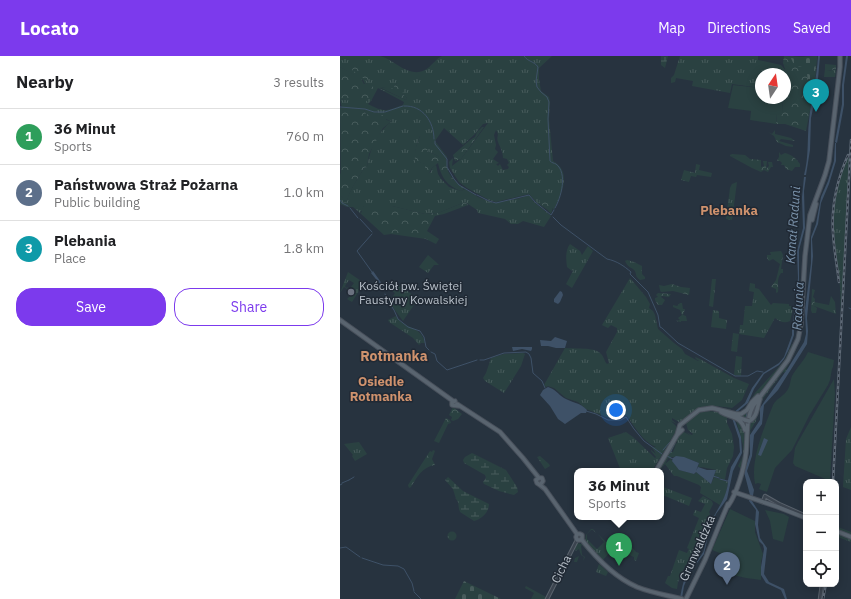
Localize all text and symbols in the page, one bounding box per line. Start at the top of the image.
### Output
text: Locato [20,16,79,40]
text: Map [658,19,685,37]
text: Directions [707,19,771,37]
text: Saved [793,19,831,37]
north arrow [755,68,791,104]
text: Nearby [16,71,74,93]
text: 3 results [273,74,324,91]
pin: 3 [803,79,829,112]
text: 36 Minut [54,119,116,138]
text: 1 [25,128,33,145]
text: 760 m [286,128,324,145]
text: Sports [54,138,92,155]
text: Państwowa Straż Pożarna [54,175,238,194]
text: 2 [25,184,33,201]
text: 1.0 km [284,184,324,201]
water label: Kanał Raduni [782,185,804,264]
text: Public building [54,194,140,211]
district label: Plebanka [700,202,758,219]
text: Plebania [54,231,116,250]
text: 3 [25,240,33,257]
text: 1.8 km [284,240,324,257]
text: Place [54,250,86,267]
place label: Kościół pw. Świętej Faustyny Kowalskiej [359,278,467,307]
water label: Radunia [788,281,808,331]
marker: Kościół pw. Świętej Faustyny Kowalskiej [346,287,356,297]
button: Save [16,288,166,326]
button: Share [174,288,324,326]
district label: Rotmanka [360,347,428,365]
district label: Osiedle Rotmanka [350,373,412,405]
your location [606,400,626,420]
popup [574,468,664,520]
text: 36 Minut [588,476,650,495]
map controls [803,479,839,587]
button: + [803,479,839,515]
text: Sports [588,495,626,512]
street label: Grunwaldzka [676,512,718,583]
button: − [803,515,839,551]
pin: 1 [606,533,632,566]
button: locate [803,551,839,587]
street label: Cicha [548,552,575,586]
pin: 2 [714,552,740,585]

